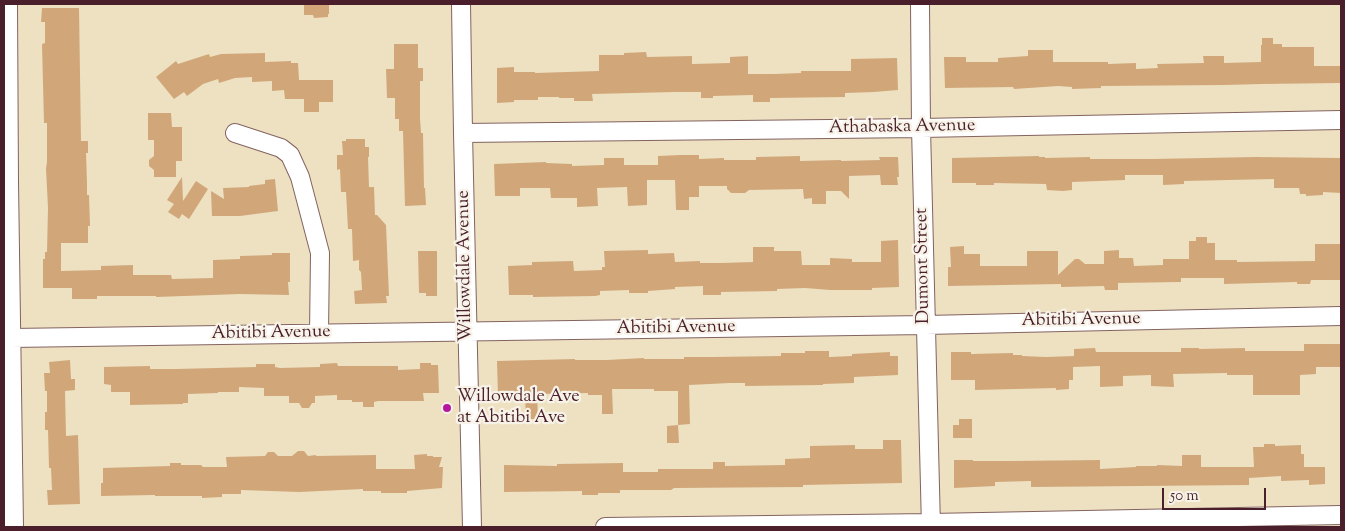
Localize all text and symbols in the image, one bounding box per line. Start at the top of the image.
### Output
street label: Athabaska Avenue [829,116,975,140]
street label: Willowdale Avenue [454,190,478,342]
street label: Dumont Street [912,208,936,324]
street label: Abitibi Avenue [1021,309,1141,333]
street label: Abitibi Avenue [616,317,736,341]
street label: Abitibi Avenue [211,322,331,346]
place label: Willowdale Ave at Abitibi Ave [457,387,580,429]
marker: Willowdale Ave at Abitibi Ave [441,402,453,414]
scale bar [1165,478,1269,510]
text: 50 m [1170,486,1199,507]

